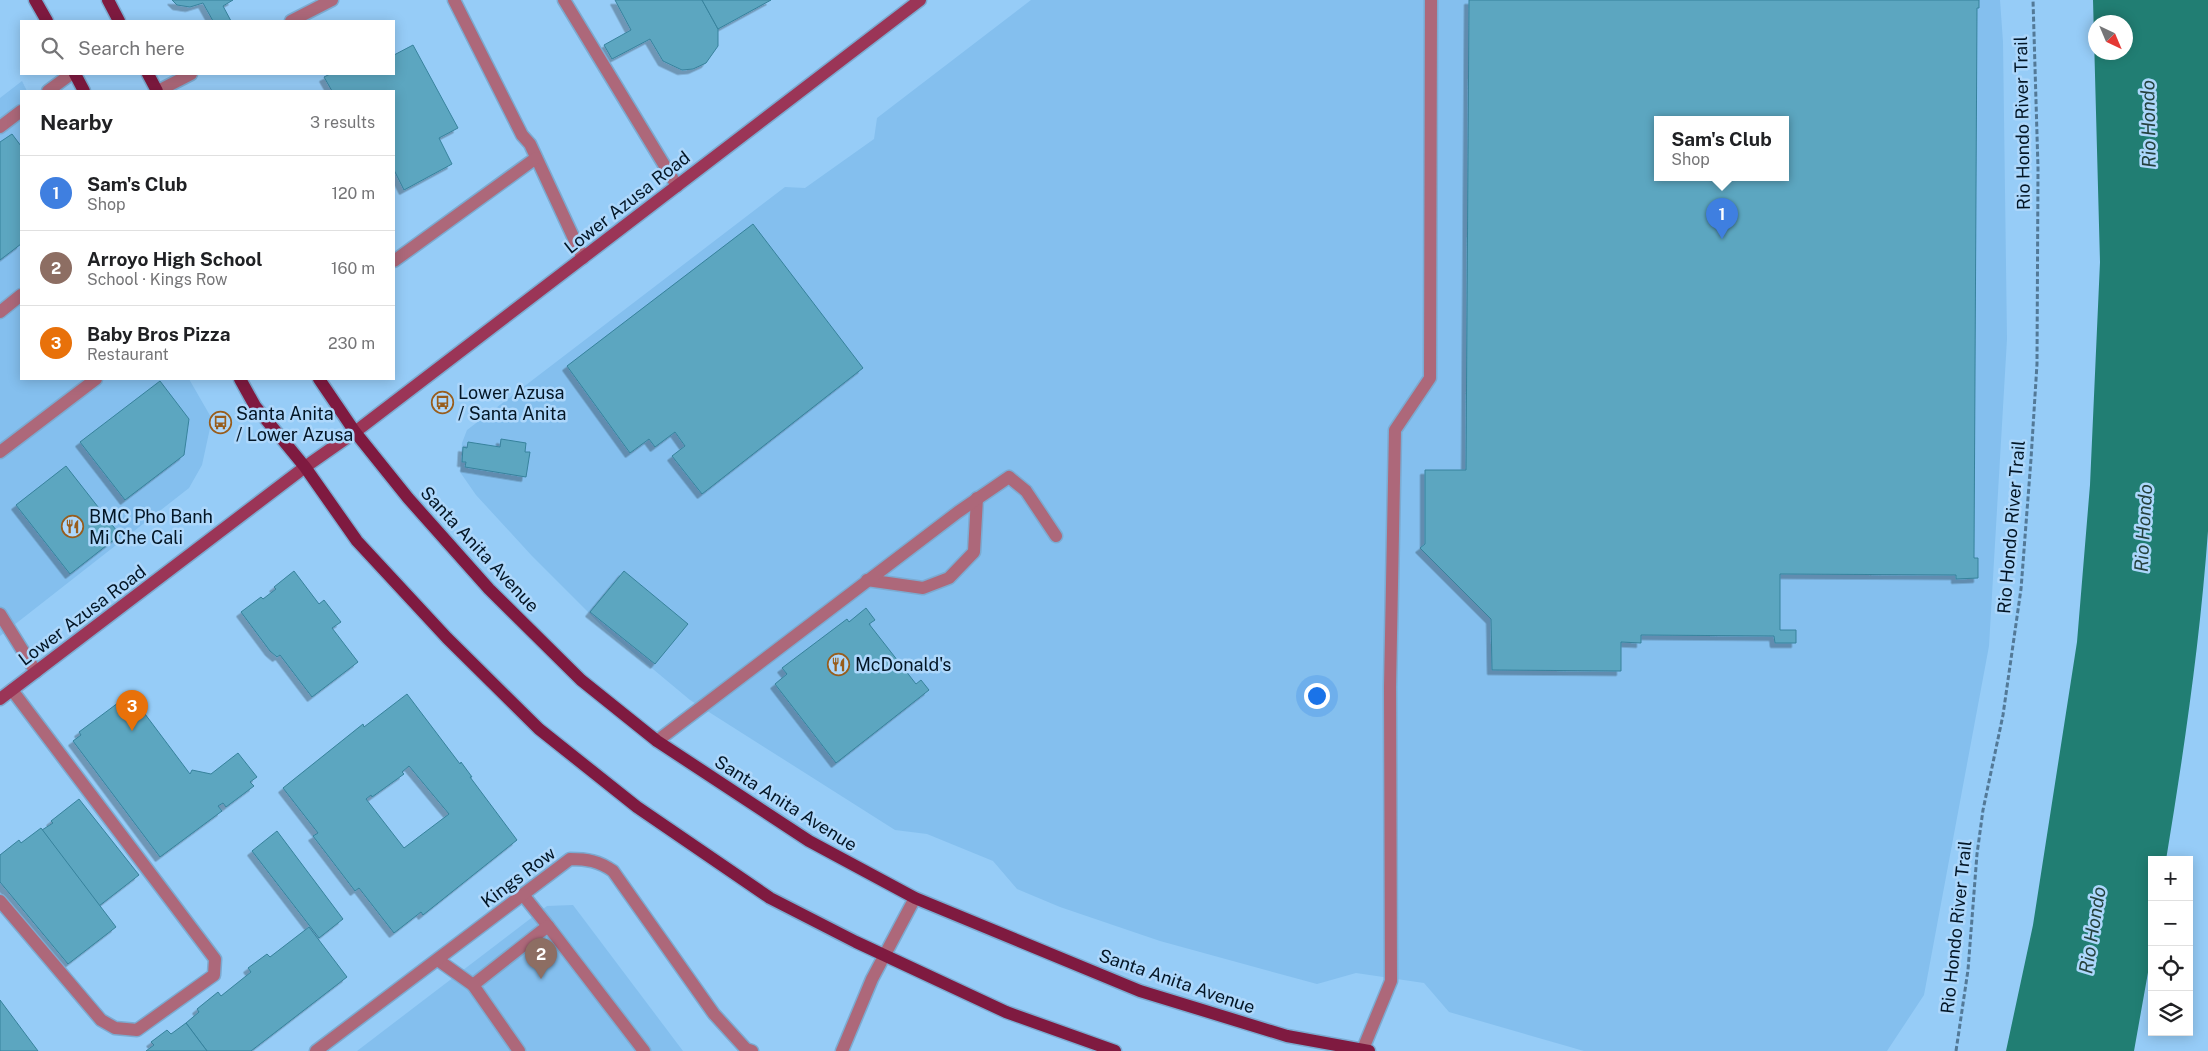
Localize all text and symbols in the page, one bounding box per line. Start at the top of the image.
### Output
north arrow [2088,15,2133,60]
search box [20,20,395,75]
icon: search [38,34,66,62]
street label: Rio Hondo River Trail [2010,36,2034,210]
text: Search here [78,37,185,59]
water label: Rio Hondo [2136,80,2160,168]
text: Nearby [40,110,113,135]
text: 3 results [310,113,375,132]
popup [1654,116,1789,181]
text: Sam's Club [1671,128,1772,150]
street label: Lower Azusa Road [560,146,694,258]
text: Shop [1671,150,1710,169]
text: Sam's Club [87,173,187,195]
text: 1 [53,184,59,203]
text: 120 m [331,184,375,203]
text: Shop [87,195,126,214]
pin: 1 [1706,198,1738,239]
text: Arroyo High School [87,248,263,270]
text: 2 [51,259,61,278]
text: 160 m [331,259,375,278]
text: School · Kings Row [87,270,228,289]
text: Baby Bros Pizza [87,323,230,345]
text: 3 [51,334,61,353]
text: 230 m [328,334,375,353]
text: Restaurant [87,345,169,364]
place label: Lower Azusa / Santa Anita [458,382,566,424]
bus stop icon: Lower Azusa / Santa Anita [430,390,454,414]
place label: Santa Anita / Lower Azusa [236,403,353,445]
bus stop icon: Santa Anita / Lower Azusa [208,411,232,435]
street label: Rio Hondo River Trail [1993,439,2029,615]
street label: Santa Anita Avenue [416,482,544,616]
water label: Rio Hondo [2130,484,2156,572]
place label: BMC Pho Banh Mi Che Cali [89,506,213,548]
restaurant icon: BMC Pho Banh Mi Che Cali [61,514,85,538]
street label: Lower Azusa Road [14,560,150,670]
restaurant icon: McDonald's [827,652,851,676]
place label: McDonald's [855,654,951,675]
your location [1304,683,1330,709]
pin: 3 [116,690,148,731]
street label: Santa Anita Avenue [711,751,861,855]
street label: Rio Hondo River Trail [1936,839,1976,1015]
street label: Kings Row [477,842,559,912]
map controls [2148,856,2193,1036]
button: + [2148,856,2193,901]
water label: Rio Hondo [2074,885,2110,975]
button: − [2148,901,2193,946]
pin: 2 [525,938,557,979]
street label: Santa Anita Avenue [1096,944,1258,1018]
button: locate [2148,946,2193,991]
button: layers [2148,991,2193,1036]

